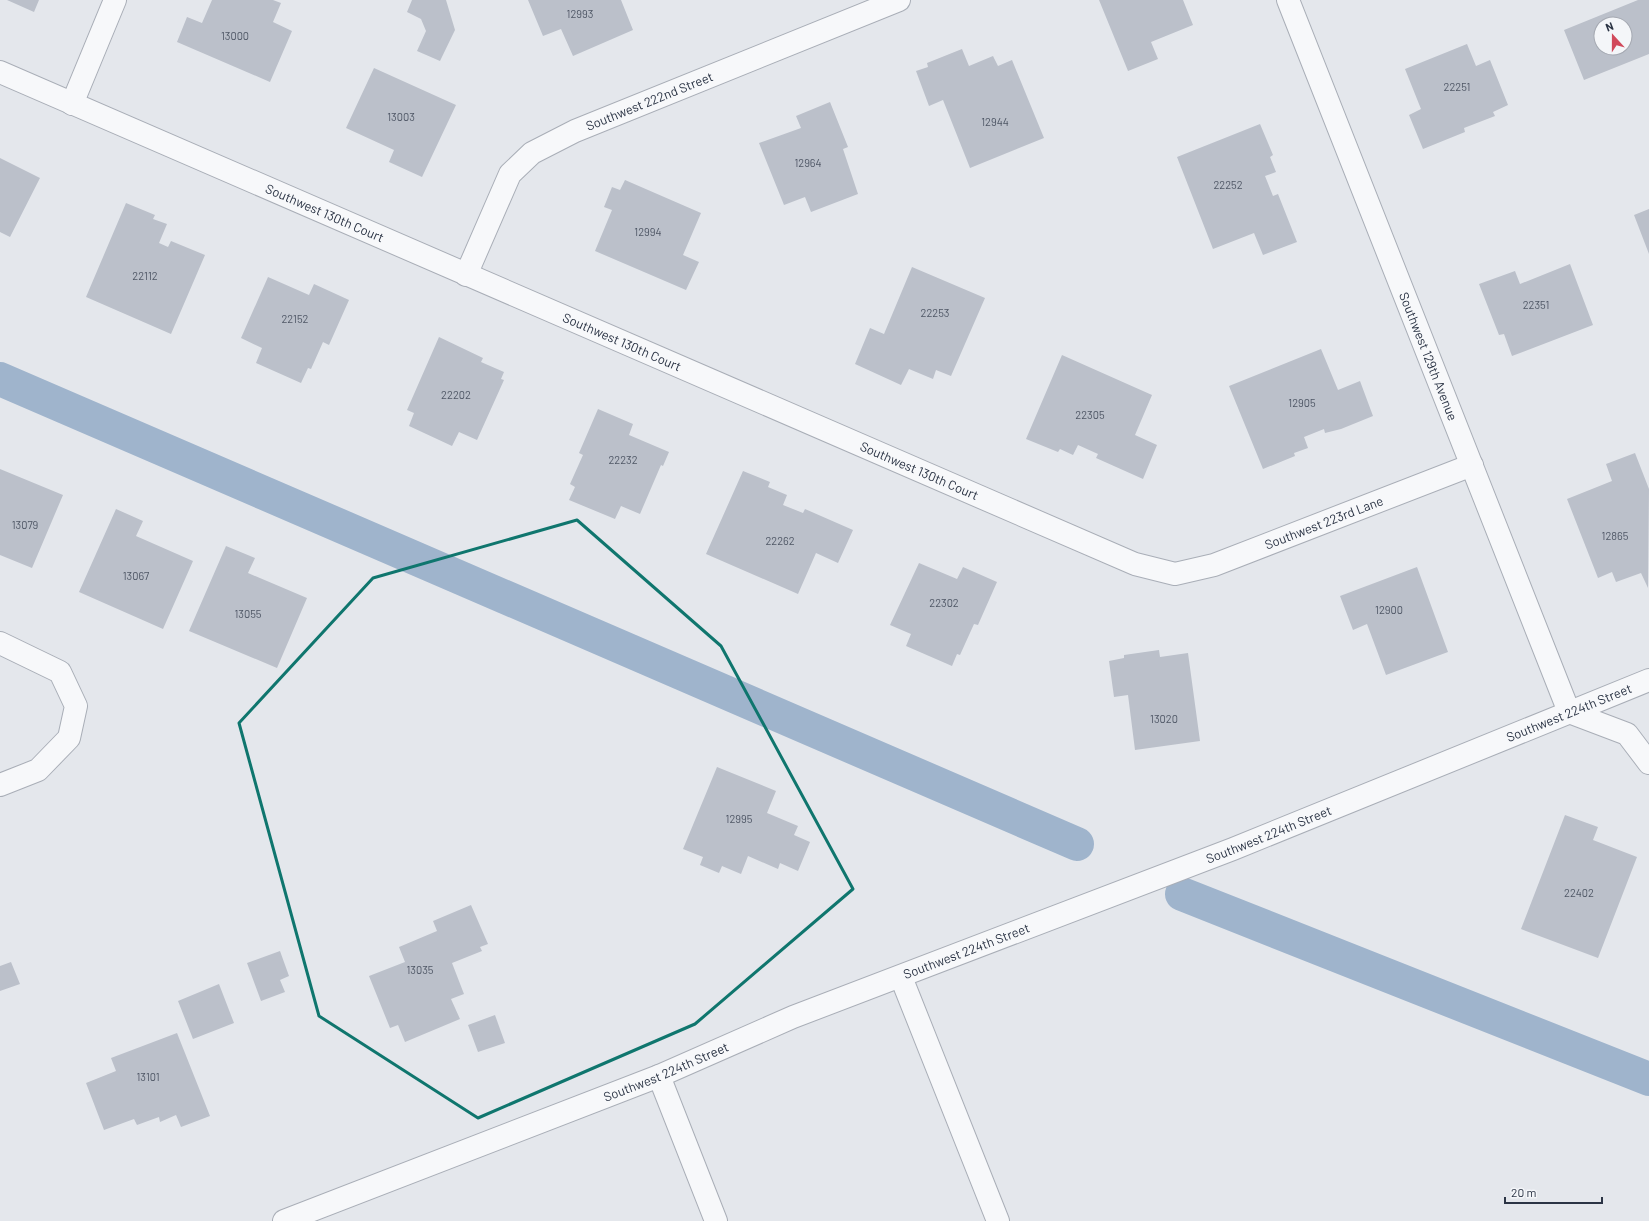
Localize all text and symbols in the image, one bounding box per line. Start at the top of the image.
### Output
house number: 12993 [567,7,593,20]
north arrow [1593,16,1633,56]
text: N [1603,19,1615,34]
house number: 13000 [221,29,249,42]
street label: Southwest 222nd Street [583,68,715,134]
house number: 22251 [1444,80,1470,93]
house number: 13003 [387,110,415,123]
house number: 12944 [981,115,1009,128]
house number: 12964 [794,156,822,169]
house number: 22252 [1213,178,1243,191]
street label: Southwest 130th Court [263,180,386,245]
house number: 12994 [634,225,662,238]
house number: 22112 [132,269,158,282]
street label: Southwest 129th Avenue [1396,290,1461,423]
house number: 22351 [1523,298,1549,311]
house number: 22253 [920,306,950,319]
street label: Southwest 130th Court [560,309,684,374]
house number: 22152 [281,312,309,325]
house number: 22202 [441,388,471,401]
house number: 12905 [1288,396,1316,409]
house number: 22305 [1075,408,1105,421]
street label: Southwest 130th Court [858,438,981,503]
house number: 22232 [608,453,638,466]
street label: Southwest 223rd Lane [1262,492,1385,553]
house number: 13079 [12,518,39,531]
house number: 12865 [1602,529,1629,542]
house number: 22262 [765,534,795,547]
house number: 13067 [123,569,149,582]
house number: 22302 [929,596,959,609]
house number: 12900 [1375,603,1403,616]
house number: 13055 [234,607,262,620]
street label: Southwest 224th Street [1504,680,1634,745]
house number: 13020 [1150,712,1178,725]
street label: Southwest 224th Street [1204,802,1334,867]
house number: 12995 [726,812,753,825]
house number: 22402 [1564,886,1594,899]
street label: Southwest 224th Street [901,919,1032,982]
house number: 13035 [406,963,434,976]
street label: Southwest 224th Street [601,1039,731,1105]
house number: 13101 [136,1070,160,1083]
scale bar [1505,1179,1602,1205]
text: 20 m [1511,1185,1537,1199]

